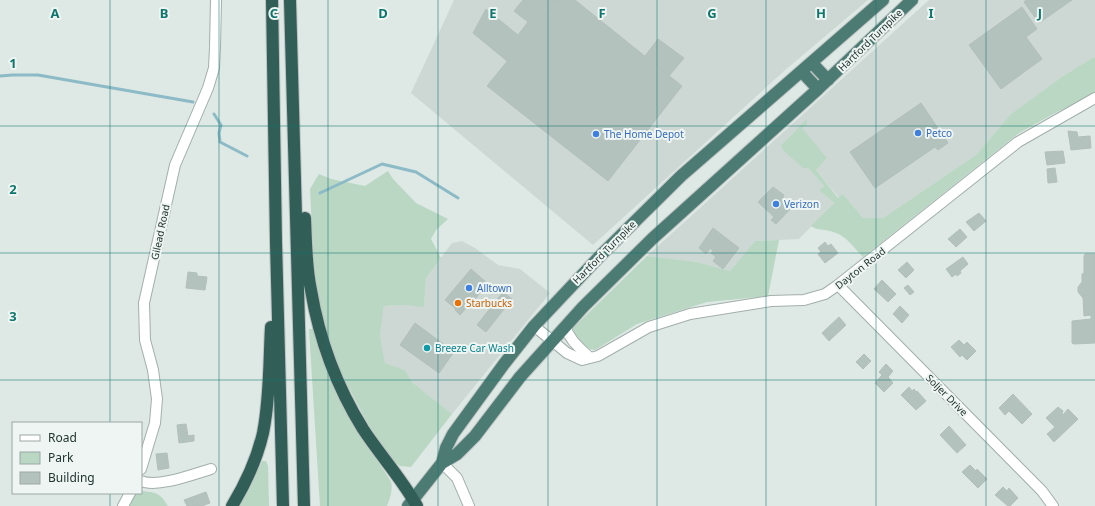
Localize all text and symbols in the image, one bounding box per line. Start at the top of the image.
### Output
text: A [51,4,60,22]
text: B [160,4,168,22]
text: C [270,4,278,22]
text: D [378,4,388,22]
text: E [489,4,497,22]
text: F [598,4,606,22]
text: G [707,4,717,22]
text: H [816,4,826,22]
text: I [928,4,934,22]
text: J [1037,4,1042,22]
street label: Hartford Turnpike [835,5,905,74]
text: 1 [9,54,17,72]
place label: Petco [926,126,952,140]
place label: The Home Depot [604,127,684,141]
marker: Petco [913,128,923,138]
marker: The Home Depot [591,129,601,139]
text: 2 [9,180,17,198]
place label: Verizon [784,197,819,211]
marker: Verizon [771,199,781,209]
street label: Gilead Road [147,203,173,261]
street label: Hartford Turnpike [569,217,639,287]
street label: Dayton Road [832,244,888,292]
place label: Alltown [477,281,512,295]
marker: Alltown [464,283,474,293]
place label: Starbucks [466,296,512,310]
marker: Starbucks [453,298,463,308]
text: 3 [9,307,17,325]
place label: Breeze Car Wash [435,341,514,355]
marker: Breeze Car Wash [422,343,432,353]
street label: Soljer Drive [923,371,971,419]
legend [12,422,142,494]
text: Road [48,429,77,446]
text: Park [48,449,74,466]
text: Building [48,469,95,486]

